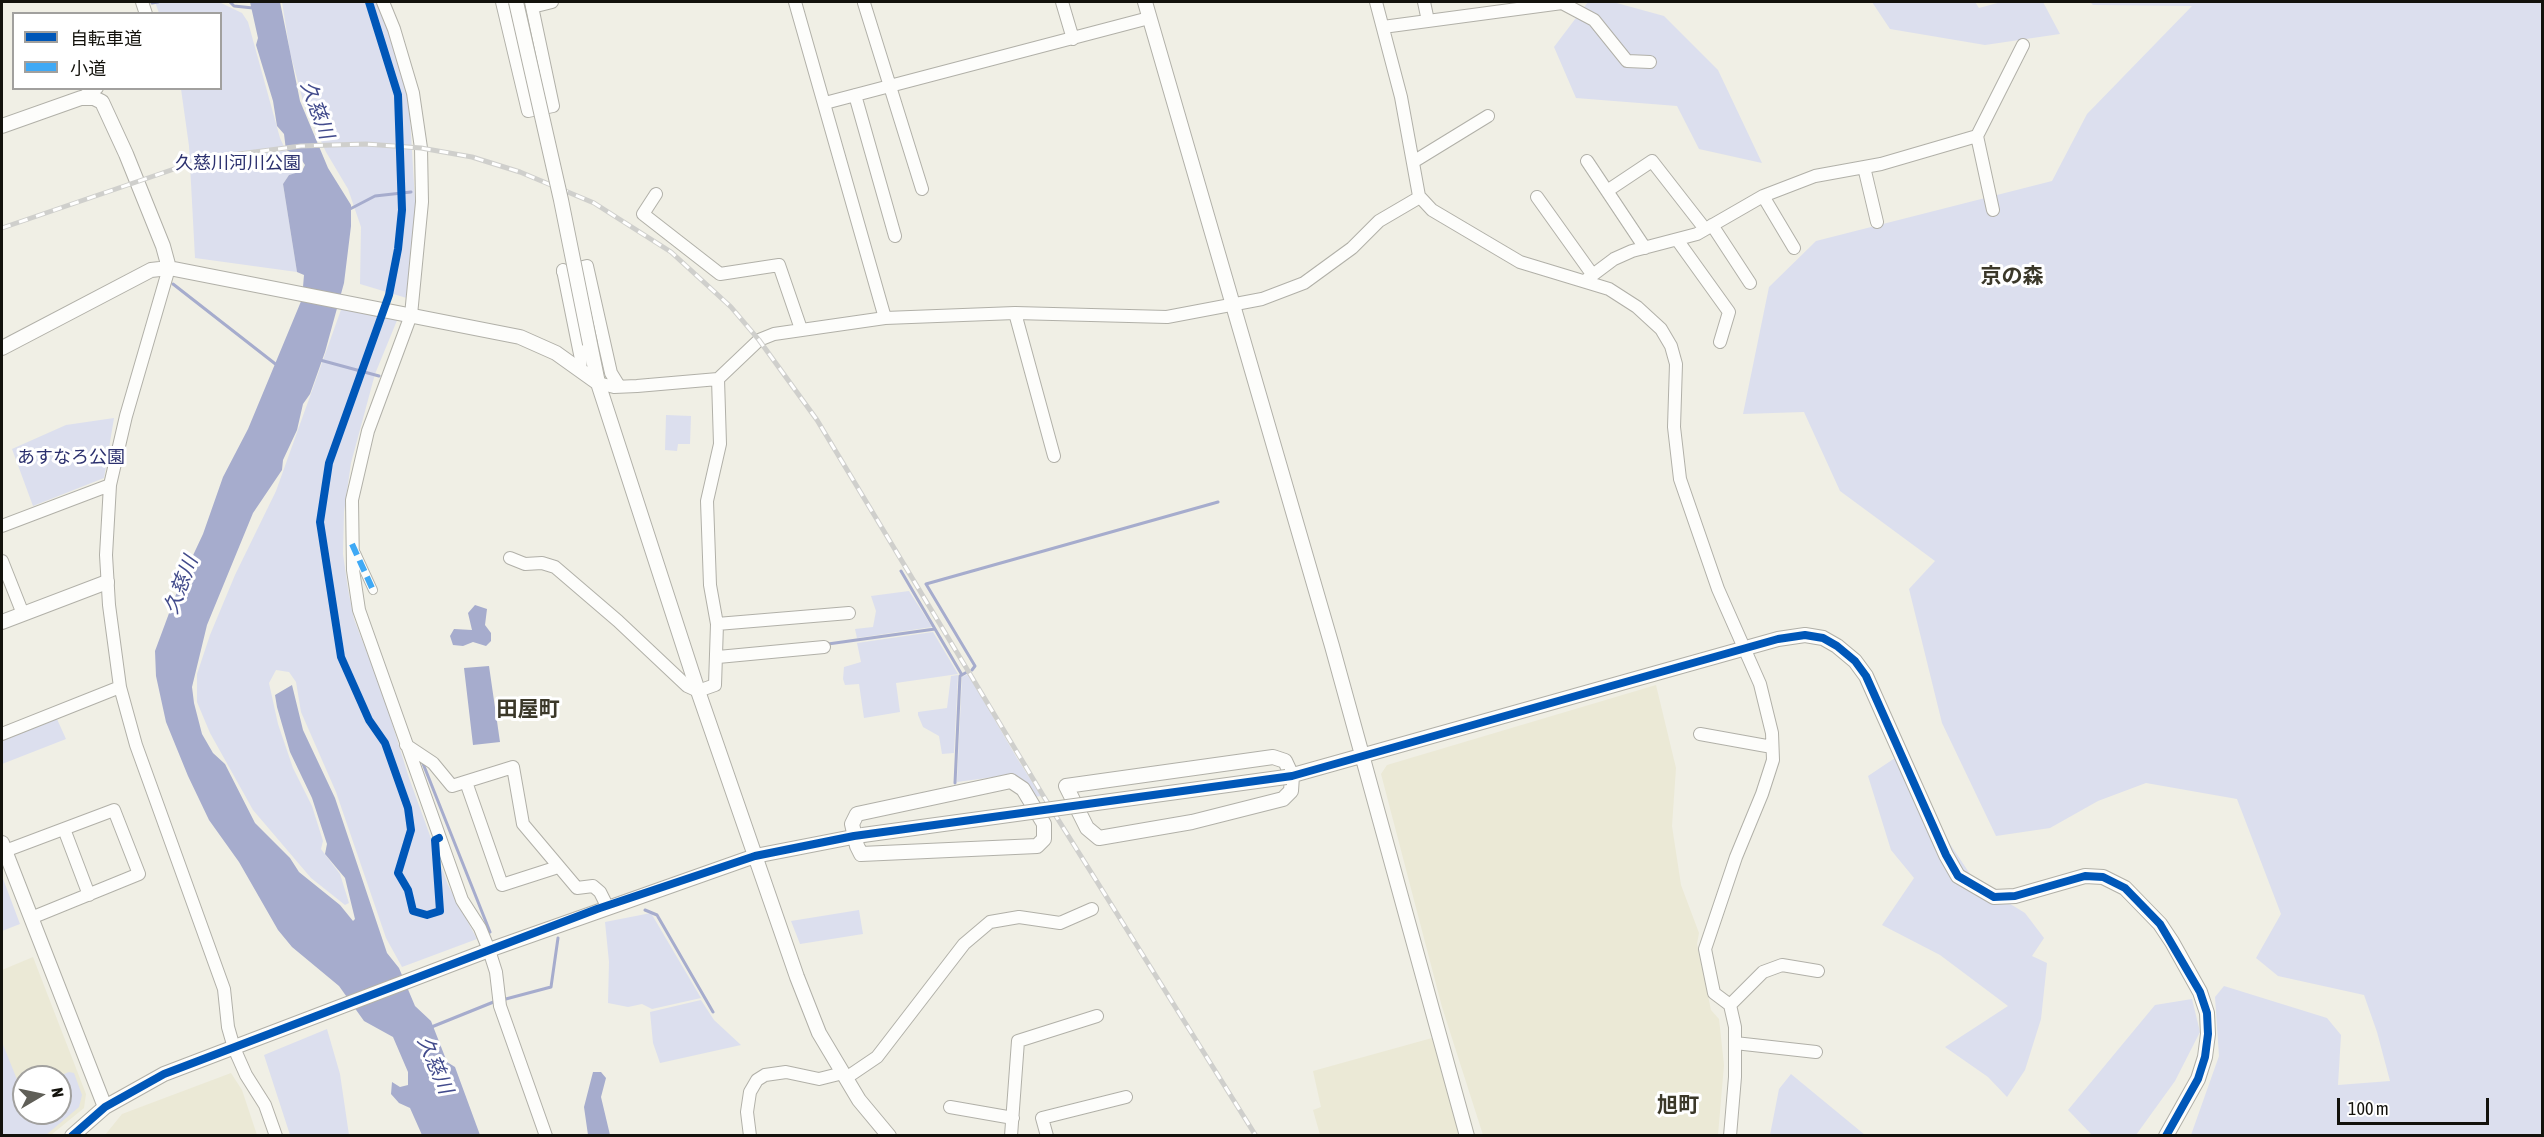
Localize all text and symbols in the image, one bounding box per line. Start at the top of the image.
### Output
legend [12,12,222,90]
text: 自転車道 [70,28,142,49]
text: 小道 [70,58,106,79]
water label: 久慈川 [295,78,339,142]
park label: 久慈川河川公園 [175,152,301,174]
district label: 京の森 [1981,263,2043,289]
park label: あすなろ公園 [17,446,125,468]
water label: 久慈川 [159,553,203,617]
district label: 田屋町 [497,696,559,722]
water label: 久慈川 [412,1033,458,1097]
north arrow [12,1065,72,1125]
text: N [48,1086,67,1099]
scale bar [2340,1086,2492,1124]
district label: 旭町 [1657,1092,1699,1118]
text: 100 m [2348,1098,2389,1119]

